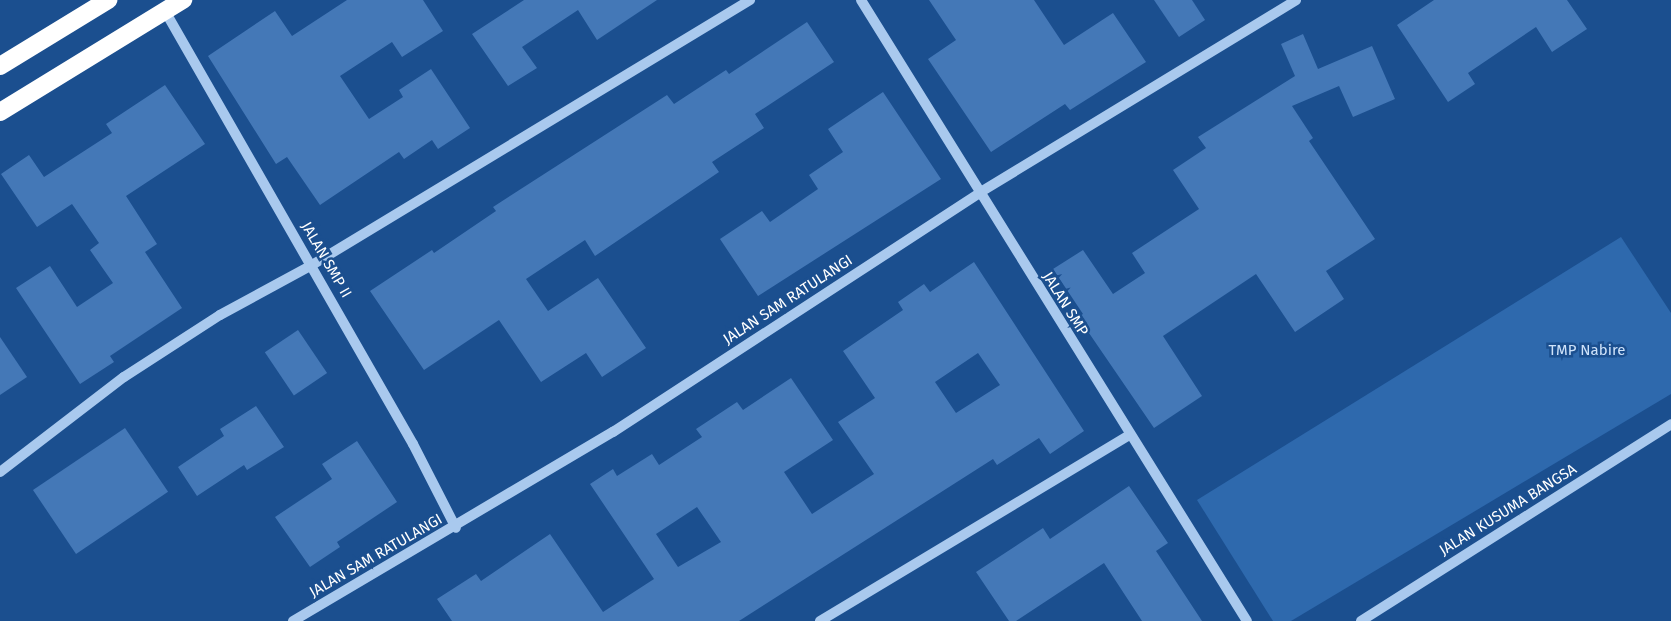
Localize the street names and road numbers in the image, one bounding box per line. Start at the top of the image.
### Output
street label: JALAN SMP II [297,219,355,301]
street label: JALAN SAM RATULANGI [720,251,856,349]
street label: JALAN SMP [1038,269,1092,339]
street label: JALAN KUSUMA BANGSA [1436,460,1580,560]
street label: JALAN SAM RATULANGI [306,511,446,601]

